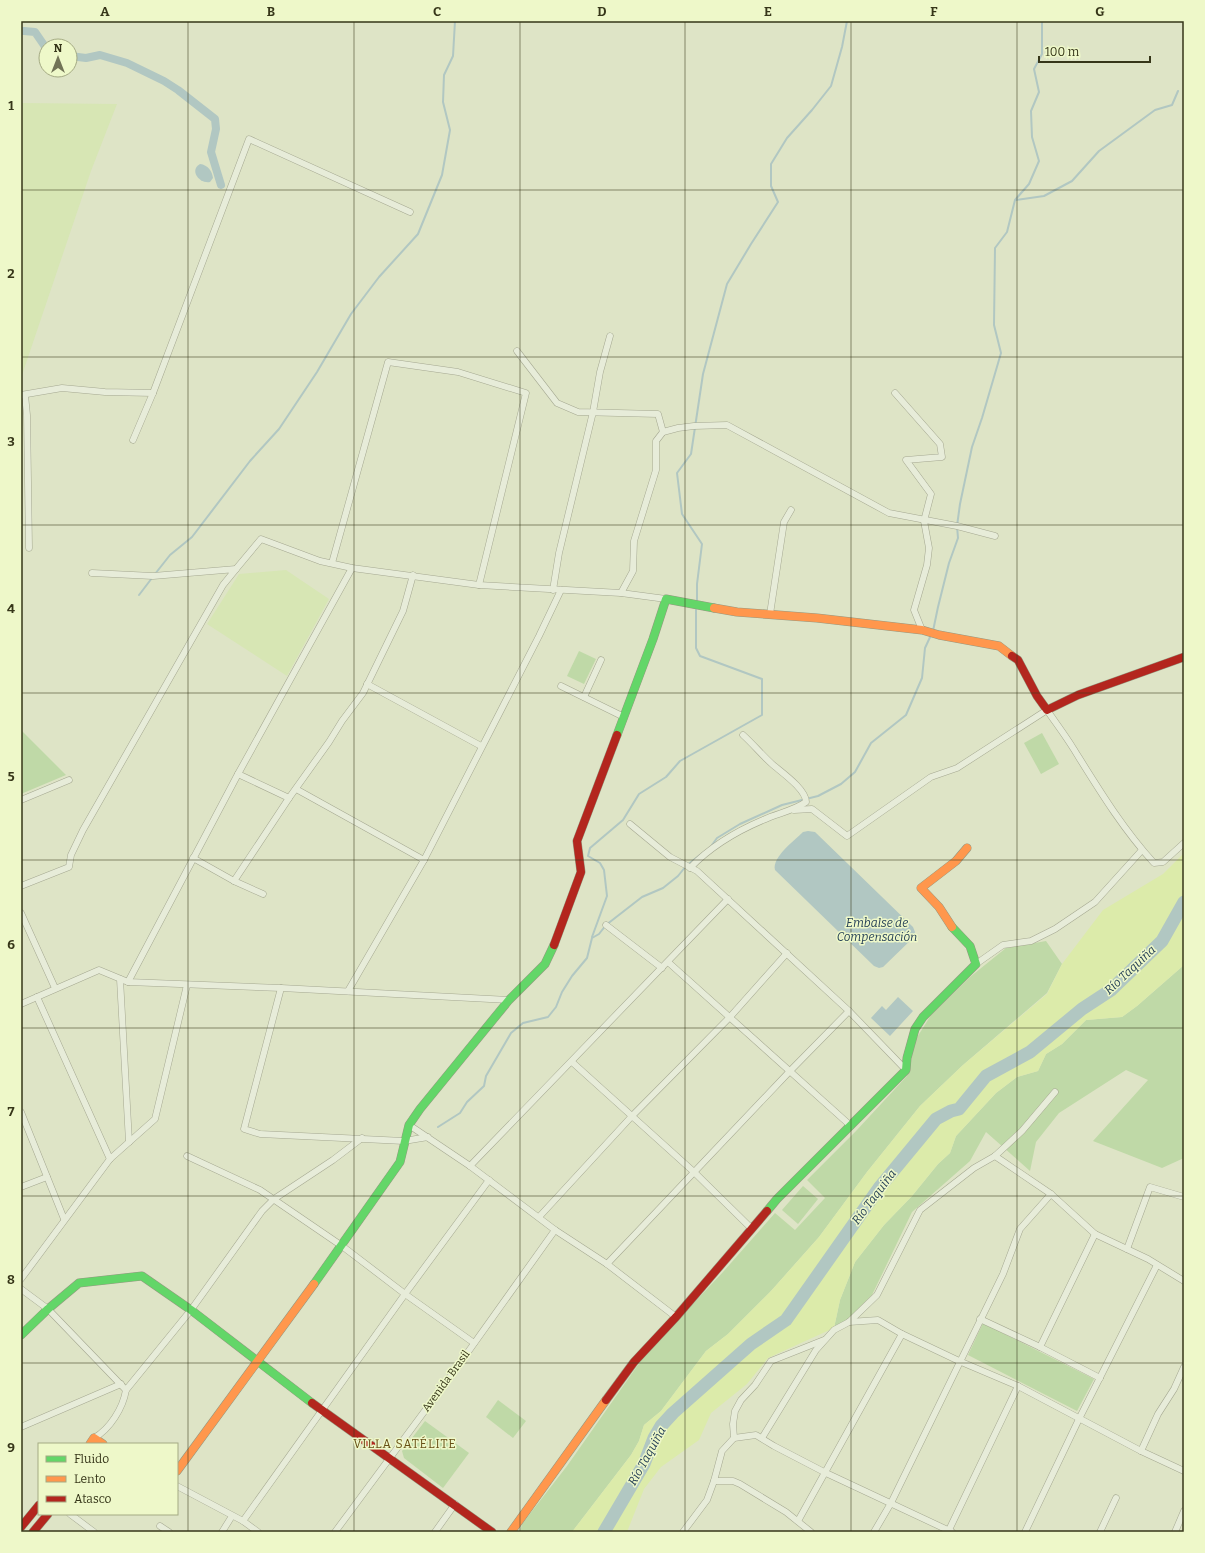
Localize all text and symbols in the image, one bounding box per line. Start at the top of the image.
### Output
text: A [100,4,110,19]
text: B [267,4,275,19]
text: C [433,4,441,19]
text: D [597,4,607,19]
text: E [764,4,772,19]
text: F [930,4,938,19]
text: G [1095,4,1105,19]
north arrow [38,38,78,78]
scale bar [1039,38,1150,64]
text: N [54,42,63,55]
text: 100 m [1045,45,1080,59]
text: 1 [8,98,14,113]
text: 2 [7,266,15,281]
text: 3 [7,434,15,449]
text: 4 [7,601,15,616]
text: 5 [7,769,15,784]
water label: Embalse de Compensación [837,916,917,944]
text: 6 [7,937,15,952]
water label: Río Taquiña [1101,943,1159,997]
text: 7 [8,1104,15,1119]
water label: Río Taquiña [849,1167,899,1227]
text: 8 [7,1272,15,1287]
street label: Avenida Brasil [419,1348,473,1414]
water label: Río Taquiña [625,1424,669,1488]
district label: VILLA SATÉLITE [353,1436,457,1451]
text: 9 [7,1440,15,1455]
legend [38,1443,178,1515]
text: Fluido [74,1452,109,1466]
text: Lento [74,1472,106,1486]
text: Atasco [74,1492,112,1506]

